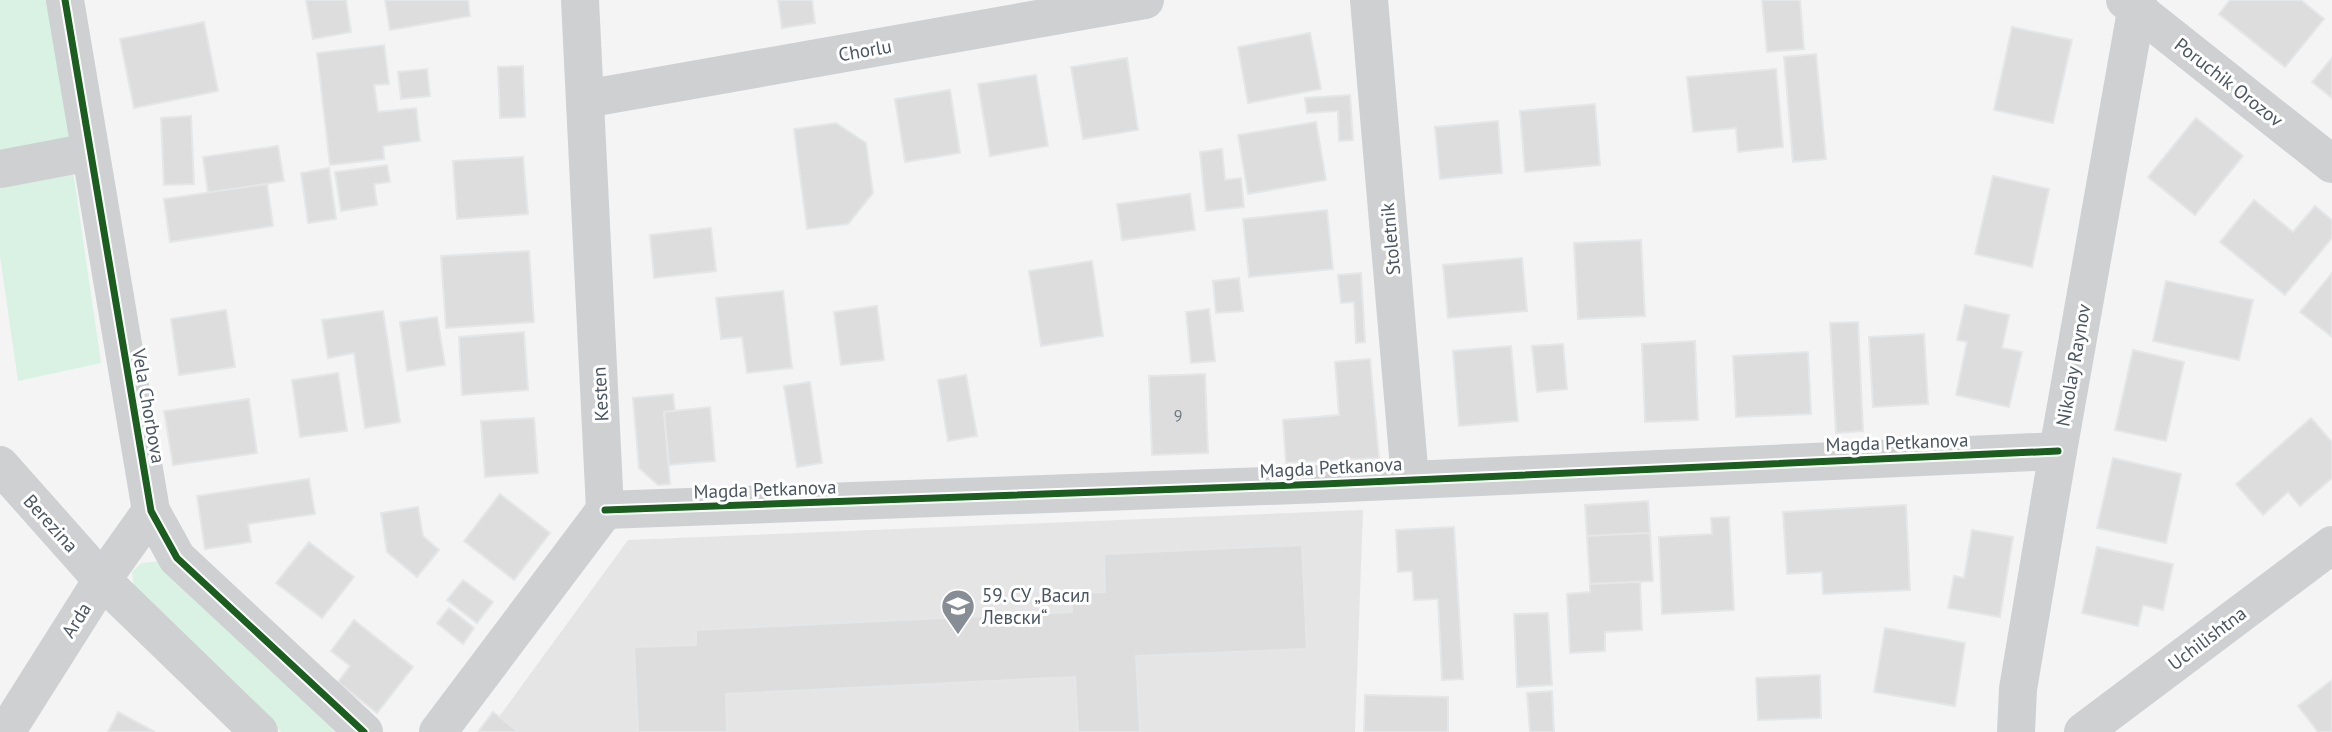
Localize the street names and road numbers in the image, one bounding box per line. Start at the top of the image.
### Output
street label: Poruchik Orozov [2170,32,2288,132]
street label: Chorlu [836,34,894,66]
street label: Stoletnik [1375,202,1405,276]
street label: Nikolay Raynov [2050,302,2096,428]
street label: Vela Chorbova [127,346,171,465]
street label: Kesten [587,366,613,422]
street label: Magda Petkanova [1825,428,1969,456]
street label: Magda Petkanova [1259,451,1403,483]
street label: Magda Petkanova [693,475,837,503]
street label: Berezina [19,489,83,557]
street label: Arda [56,598,96,642]
street label: Uchilishtna [2163,601,2251,675]

